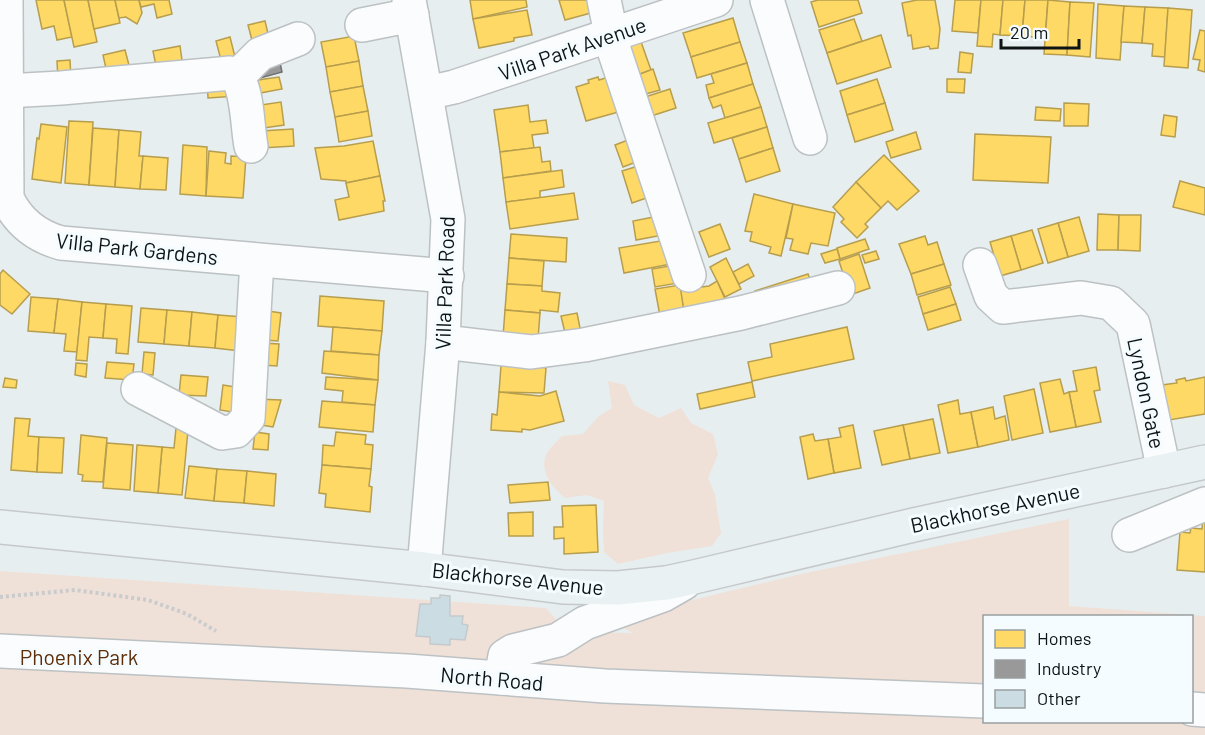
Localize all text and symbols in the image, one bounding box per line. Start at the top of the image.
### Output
street label: Villa Park Avenue [495,11,649,85]
scale bar [1001,12,1079,50]
text: 20 m [1010,21,1048,43]
street label: Villa Park Road [429,215,459,351]
street label: Villa Park Gardens [55,227,219,269]
street label: Lyndon Gate [1123,335,1171,451]
street label: Blackhorse Avenue [908,477,1082,537]
street label: Blackhorse Avenue [431,557,605,599]
legend [983,615,1193,723]
text: Homes [1037,627,1091,649]
park label: Phoenix Park [20,644,138,669]
text: Industry [1037,657,1101,679]
street label: North Road [440,661,544,695]
text: Other [1037,687,1081,709]

